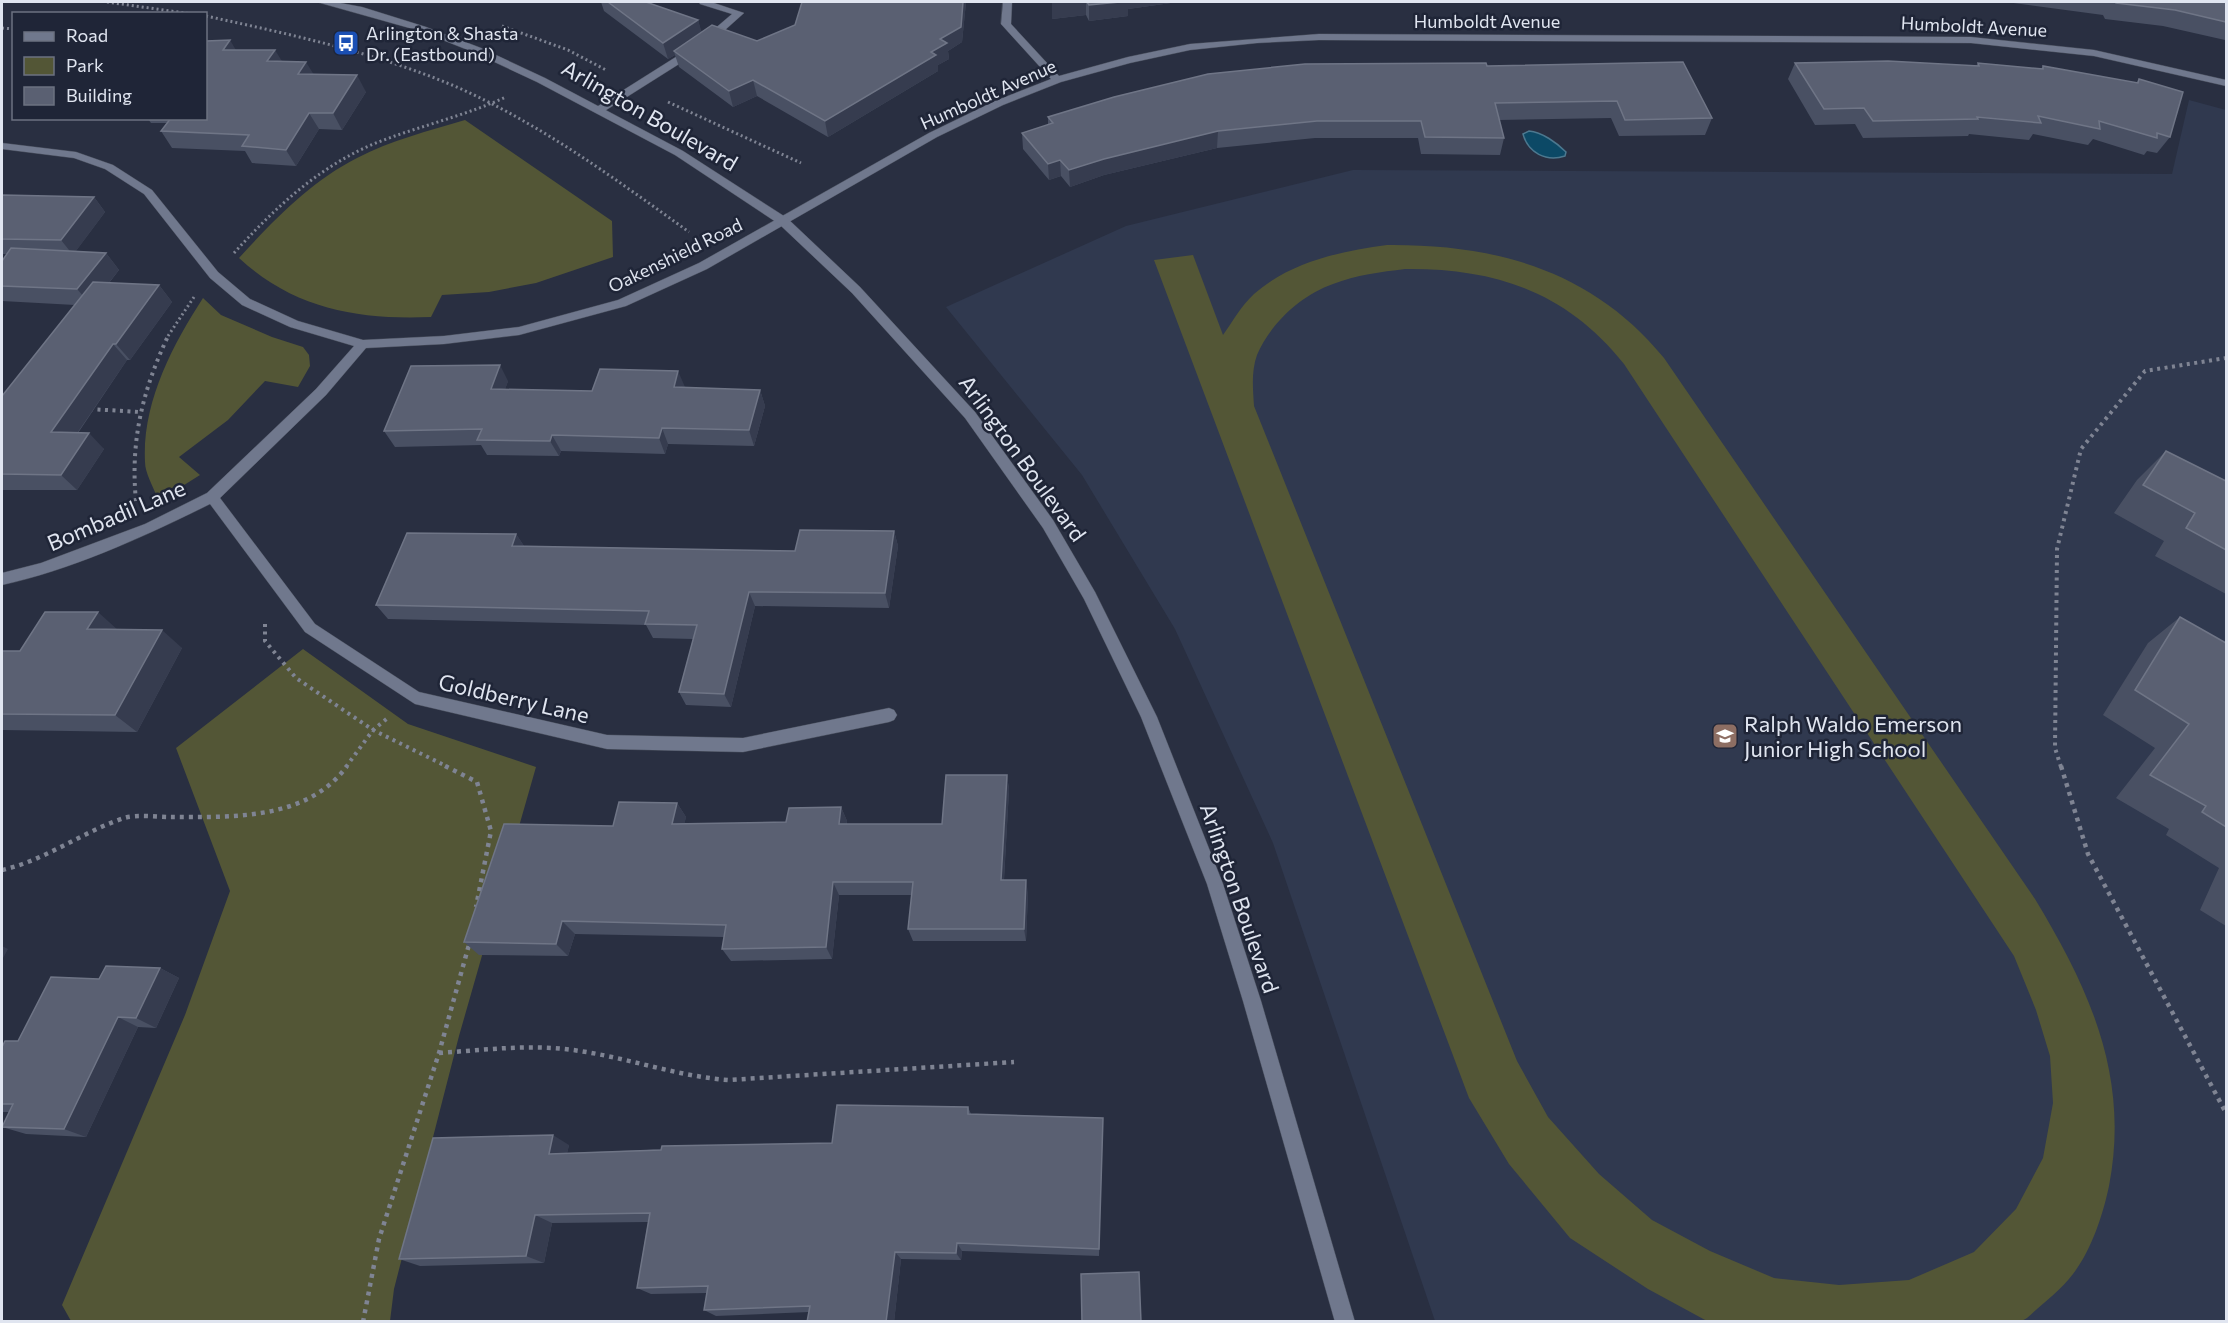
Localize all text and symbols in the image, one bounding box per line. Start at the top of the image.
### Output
street label: Humboldt Avenue [1414,10,1560,32]
street label: Humboldt Avenue [1900,11,2048,41]
legend [12,12,207,120]
place label: Arlington & Shasta Dr. (Eastbound) [366,22,519,65]
text: Road [66,24,108,46]
bus stop icon: Arlington & Shasta Dr. (Eastbound) [331,28,361,58]
text: Park [66,54,104,76]
street label: Arlington Boulevard [557,54,743,176]
street label: Humboldt Avenue [917,54,1059,134]
text: Building [66,84,132,106]
street label: Oakenshield Road [604,213,746,297]
street label: Arlington Boulevard [954,370,1092,546]
street label: Bombadil Lane [43,474,189,556]
street label: Goldberry Lane [436,668,592,728]
place label: Ralph Waldo Emerson Junior High School [1744,710,1962,762]
school or university icon: Ralph Waldo Emerson Junior High School [1710,721,1740,751]
street label: Arlington Boulevard [1195,800,1285,996]

